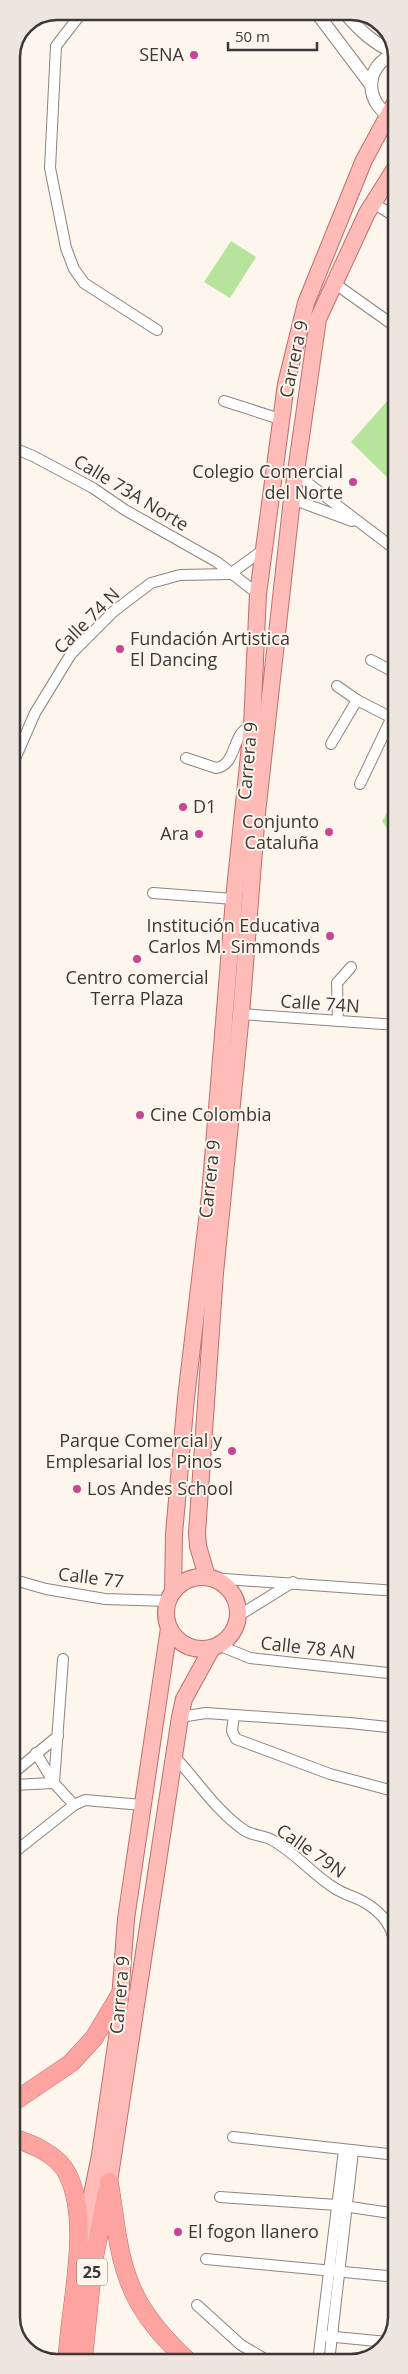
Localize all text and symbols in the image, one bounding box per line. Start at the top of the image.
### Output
scale bar [228,20,317,52]
text: 50 m [235,26,270,46]
place label: SENA [139,42,185,66]
marker: SENA [188,49,200,61]
street label: Carrera 9 [273,318,313,400]
street label: Calle 73A Norte [70,448,193,536]
place label: Colegio Comercial del Norte [192,459,343,504]
marker: Colegio Comercial del Norte [347,476,359,488]
street label: Calle 74 N [48,582,124,658]
place label: Fundación Artistica El Dancing [130,626,290,671]
marker: Fundación Artistica El Dancing [114,643,126,655]
street label: Carrera 9 [232,721,262,801]
place label: D1 [193,794,216,818]
marker: D1 [177,801,189,813]
place label: Conjunto Cataluña [242,809,319,854]
place label: Ara [160,821,189,845]
marker: Conjunto Cataluña [323,826,335,838]
marker: Ara [193,828,205,840]
place label: Institución Educativa Carlos M. Simmonds [147,913,320,958]
marker: Institución Educativa Carlos M. Simmonds [324,930,336,942]
marker: Centro comercial Terra Plaza [131,953,143,965]
place label: Centro comercial Terra Plaza [65,965,209,1010]
street label: Calle 74N [280,988,360,1018]
place label: Cine Colombia [150,1102,271,1126]
marker: Cine Colombia [134,1109,146,1121]
street label: Carrera 9 [193,1139,225,1219]
place label: Parque Comercial y Emplesarial los Pinos [46,1428,223,1473]
marker: Parque Comercial y Emplesarial los Pinos [226,1445,238,1457]
place label: Los Andes School [87,1476,233,1500]
marker: Los Andes School [71,1483,83,1495]
street label: Calle 77 [57,1561,125,1593]
street label: Calle 78 AN [259,1630,357,1664]
street label: Calle 79N [272,1818,351,1883]
street label: Carrera 9 [104,1955,134,2035]
place label: El fogon llanero [188,2219,319,2243]
marker: El fogon llanero [172,2226,184,2238]
road number: 25 [77,2258,107,2286]

